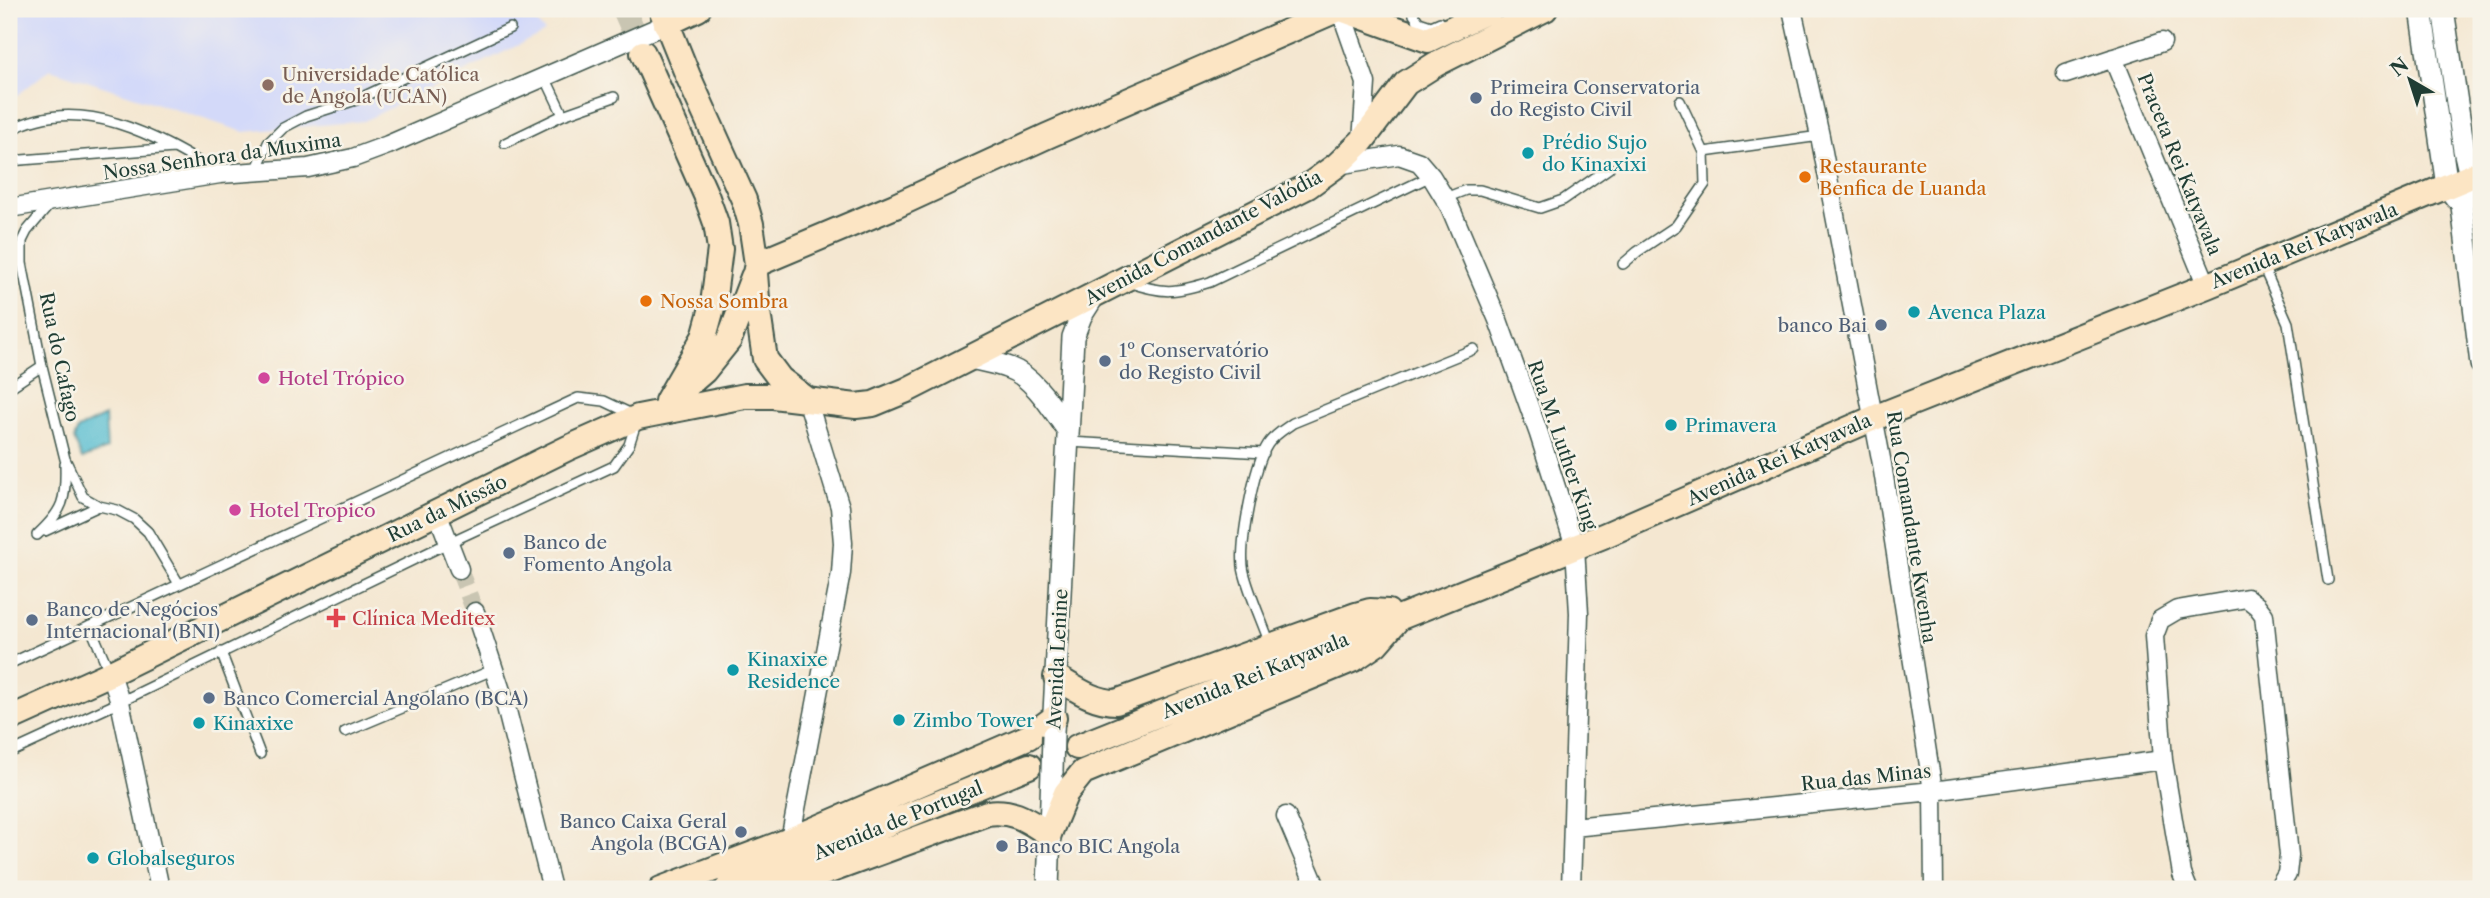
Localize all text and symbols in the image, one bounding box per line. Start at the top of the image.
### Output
north arrow [2374,46,2444,116]
text: N [2386,53,2413,81]
place label: Universidade Católica de Angola (UCAN) [282,63,479,108]
street label: Praceta Rei Katyavala [2132,70,2227,259]
place label: Primeira Conservatoria do Registo Civil [1490,76,1700,121]
marker: Universidade Católica de Angola (UCAN) [260,77,276,93]
marker: Primeira Conservatoria do Registo Civil [1468,90,1484,106]
street label: Nossa Senhora da Muxima [102,128,343,185]
place label: Prédio Sujo do Kinaxixi [1542,131,1647,176]
marker: Prédio Sujo do Kinaxixi [1520,145,1536,161]
place label: Restaurante Benfica de Luanda [1819,155,1987,200]
street label: Avenida Comandante Valódia [1080,165,1326,310]
marker: Restaurante Benfica de Luanda [1797,169,1813,185]
street label: Avenida Rei Katyavala [2207,197,2401,294]
street label: Rua do Cafago [35,290,84,424]
place label: Nossa Sombra [660,290,788,313]
marker: Nossa Sombra [638,293,654,309]
place label: Avenca Plaza [1927,301,2046,324]
marker: Avenca Plaza [1906,304,1922,320]
place label: banco Bai [1778,314,1867,337]
marker: banco Bai [1873,317,1889,333]
place label: 1º Conservatório do Registo Civil [1119,339,1269,384]
marker: 1º Conservatório do Registo Civil [1097,353,1113,369]
street label: Rua M. Luther King [1523,357,1603,534]
place label: Hotel Trópico [278,367,405,390]
marker: Hotel Trópico [256,370,272,386]
street label: Avenida Rei Katyavala [1683,408,1875,511]
street label: Rua Comandante Kwenha [1882,409,1941,645]
place label: Primavera [1685,414,1777,437]
marker: Primavera [1663,417,1679,433]
street label: Rua da Missão [384,470,511,547]
place label: Hotel Tropico [249,499,376,522]
marker: Hotel Tropico [227,502,243,518]
place label: Banco de Fomento Angola [523,531,672,576]
marker: Banco de Fomento Angola [501,545,517,561]
street label: Avenida Lenine [1042,588,1073,731]
place label: Banco de Negócios Internacional (BNI) [46,598,220,643]
place label: Clínica Meditex [352,607,496,630]
marker: Clínica Meditex [326,608,346,628]
marker: Banco de Negócios Internacional (BNI) [24,612,40,628]
street label: Avenida Rei Katyavala [1158,627,1352,724]
place label: Kinaxixe Residence [747,648,840,693]
marker: Kinaxixe Residence [725,662,741,678]
place label: Banco Comercial Angolano (BCA) [223,687,528,710]
marker: Banco Comercial Angolano (BCA) [201,690,217,706]
place label: Zimbo Tower [913,709,1034,732]
place label: Kinaxixe [213,712,294,735]
marker: Zimbo Tower [891,712,907,728]
marker: Kinaxixe [191,715,207,731]
street label: Rua das Minas [1800,759,1932,796]
street label: Avenida de Portugal [809,776,986,865]
place label: Banco Caixa Geral Angola (BCGA) [559,810,727,855]
marker: Banco Caixa Geral Angola (BCGA) [733,824,749,840]
place label: Banco BIC Angola [1016,835,1180,858]
marker: Banco BIC Angola [994,838,1010,854]
place label: Globalseguros [107,847,235,870]
marker: Globalseguros [85,850,101,866]

